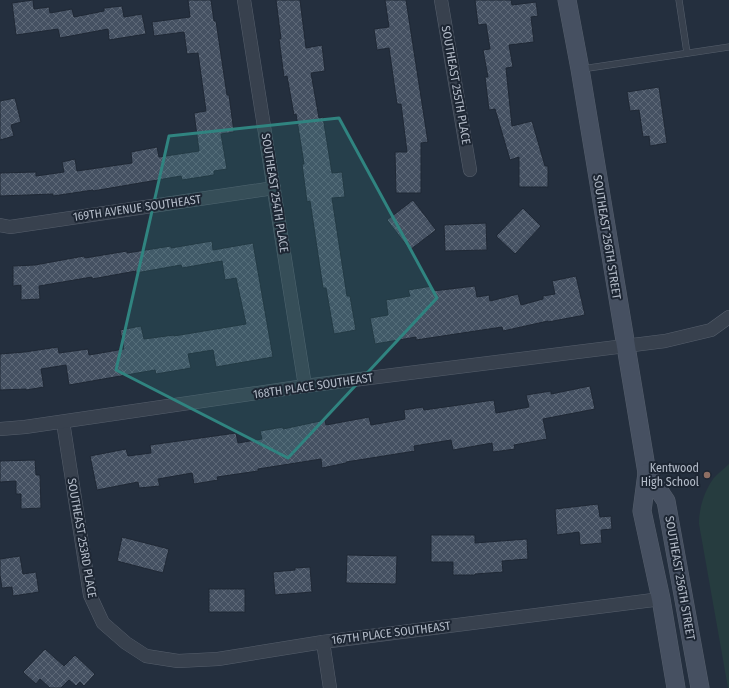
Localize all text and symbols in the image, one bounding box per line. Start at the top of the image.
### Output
street label: SOUTHEAST 255TH PLACE [439,25,473,146]
street label: SOUTHEAST 254TH PLACE [259,132,291,254]
street label: SOUTHEAST 256TH STREET [590,174,624,301]
street label: 169TH AVENUE SOUTHEAST [72,192,202,224]
street label: 168TH PLACE SOUTHEAST [252,371,374,401]
place label: Kentwood High School [641,461,699,489]
marker: Kentwood High School [702,470,712,480]
street label: SOUTHEAST 253RD PLACE [65,477,99,599]
street label: SOUTHEAST 256TH STREET [662,515,698,642]
street label: 167TH PLACE SOUTHEAST [331,619,452,647]

